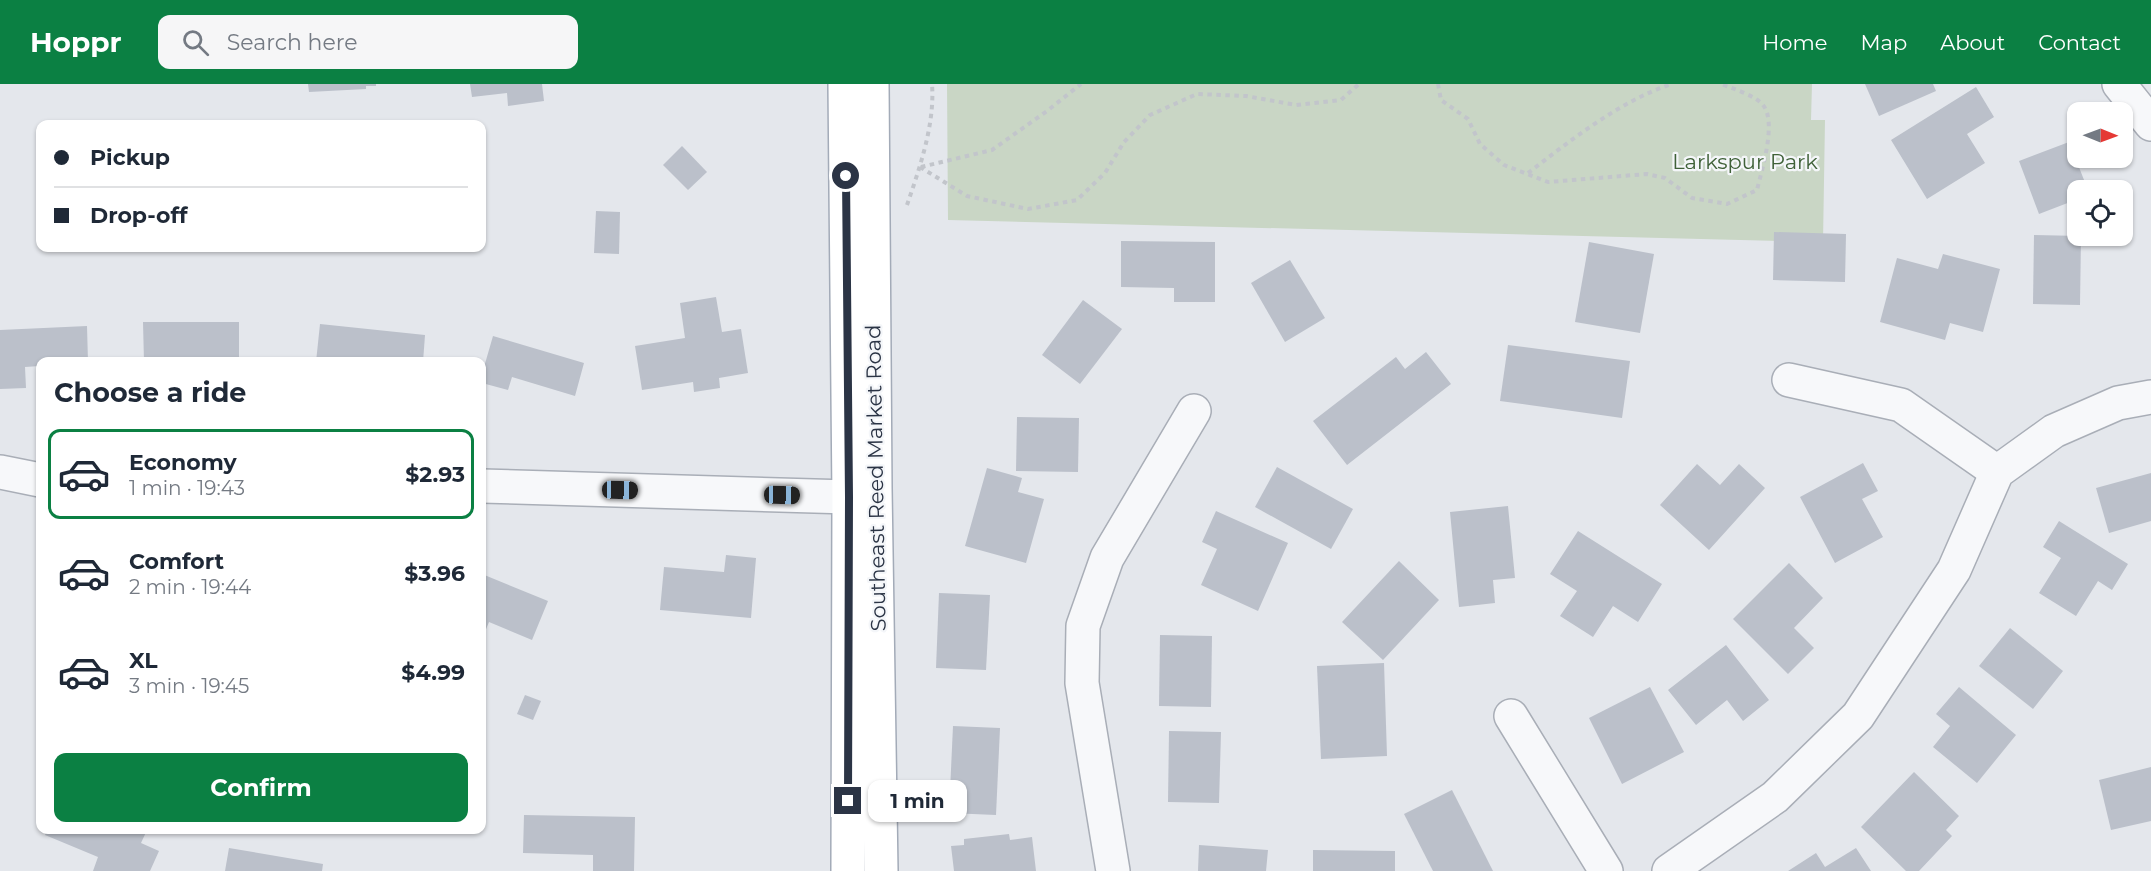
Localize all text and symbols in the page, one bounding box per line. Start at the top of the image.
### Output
search box [158,15,578,69]
text: Hoppr [30,25,122,59]
icon: search [179,26,212,59]
text: Search here [227,29,358,56]
text: Home [1762,30,1827,55]
text: Map [1860,30,1907,55]
text: About [1940,30,2005,55]
text: Contact [2038,30,2121,55]
north arrow [2067,102,2133,168]
map controls [2067,102,2133,246]
text: Pickup [90,144,170,171]
park label: Larkspur Park [1672,149,1818,174]
route start [832,162,859,189]
button: locate [2067,180,2133,246]
text: Drop-off [90,202,188,229]
street label: Southeast Reed Market Road [860,324,891,632]
text: Choose a ride [54,376,246,409]
icon: car [57,447,111,501]
text: Economy [129,449,237,476]
text: $2.93 [405,461,465,488]
text: 1 min · 19:43 [129,476,245,500]
car [602,481,638,499]
car [764,486,800,504]
icon: car [57,546,111,600]
text: Comfort [129,548,224,575]
text: $3.96 [404,560,465,587]
text: 2 min · 19:44 [129,575,251,599]
icon: car [57,645,111,699]
text: XL [129,647,158,674]
text: $4.99 [401,659,465,686]
text: 3 min · 19:45 [129,674,249,698]
button: Confirm [54,753,468,822]
callout: 1 min [869,780,968,822]
route end [834,787,861,814]
text: 1 min [890,789,945,813]

